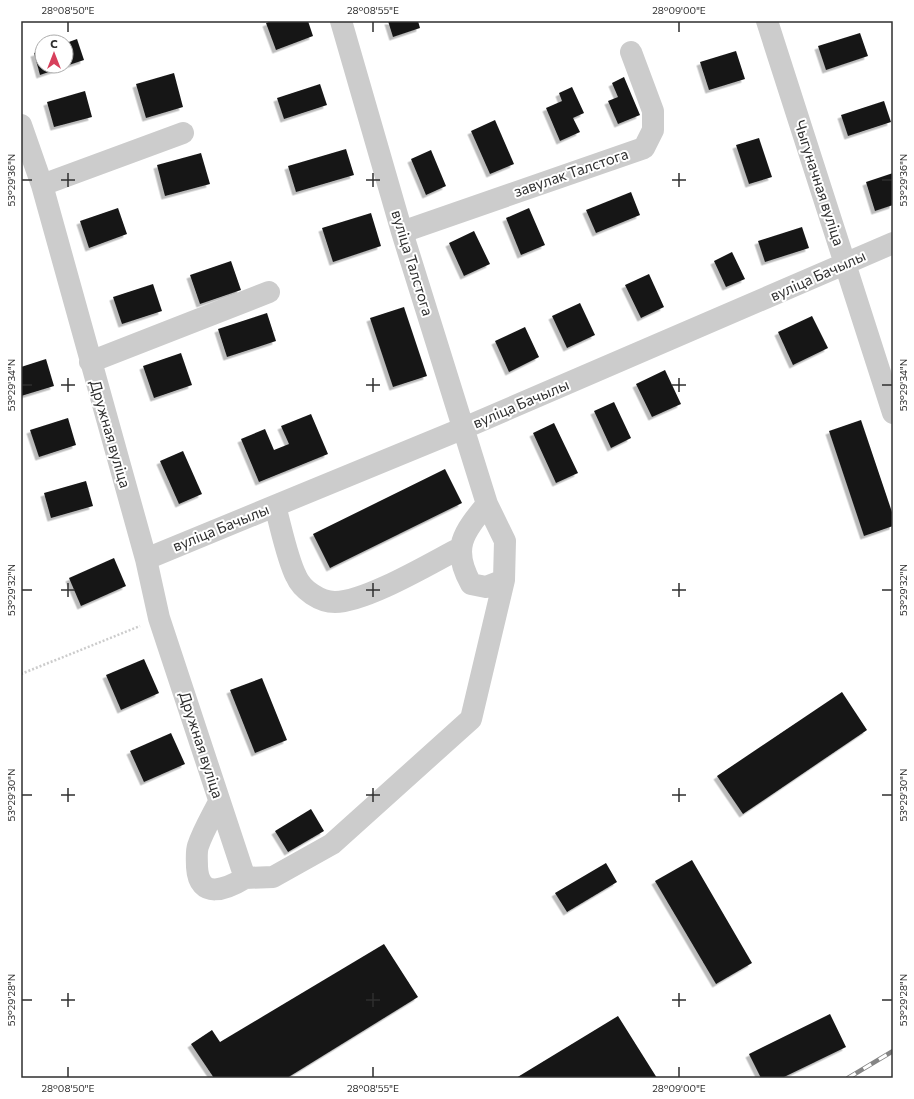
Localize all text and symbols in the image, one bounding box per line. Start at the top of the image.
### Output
text: 28°08'50"E [42,4,94,16]
text: 28°08'55"E [347,4,399,16]
text: 28°09'00"E [652,4,706,16]
north arrow [34,34,74,74]
text: С [50,37,58,50]
street label: Чыгуначная вуліца [791,118,849,248]
street label: завулак Талстога [511,144,630,200]
text: 53°29'36"N [5,154,17,206]
text: 53°29'36"N [897,154,909,206]
street label: вуліца Талстога [388,208,438,318]
street label: вуліца Бачылы [767,246,868,304]
text: 53°29'34"N [5,359,17,411]
text: 53°29'34"N [897,359,909,411]
street label: вуліца Бачылы [470,375,571,431]
street label: Дружная вуліца [87,378,135,490]
street label: вуліца Бачылы [170,500,272,555]
text: 53°29'32"N [5,564,17,616]
text: 53°29'32"N [897,564,909,616]
street label: Дружная вуліца [176,689,228,800]
text: 53°29'30"N [5,768,17,822]
text: 53°29'30"N [897,768,909,822]
text: 53°29'28"N [5,974,17,1026]
text: 53°29'28"N [897,974,909,1026]
text: 28°08'50"E [42,1082,94,1094]
text: 28°08'55"E [347,1082,399,1094]
text: 28°09'00"E [652,1082,706,1094]

